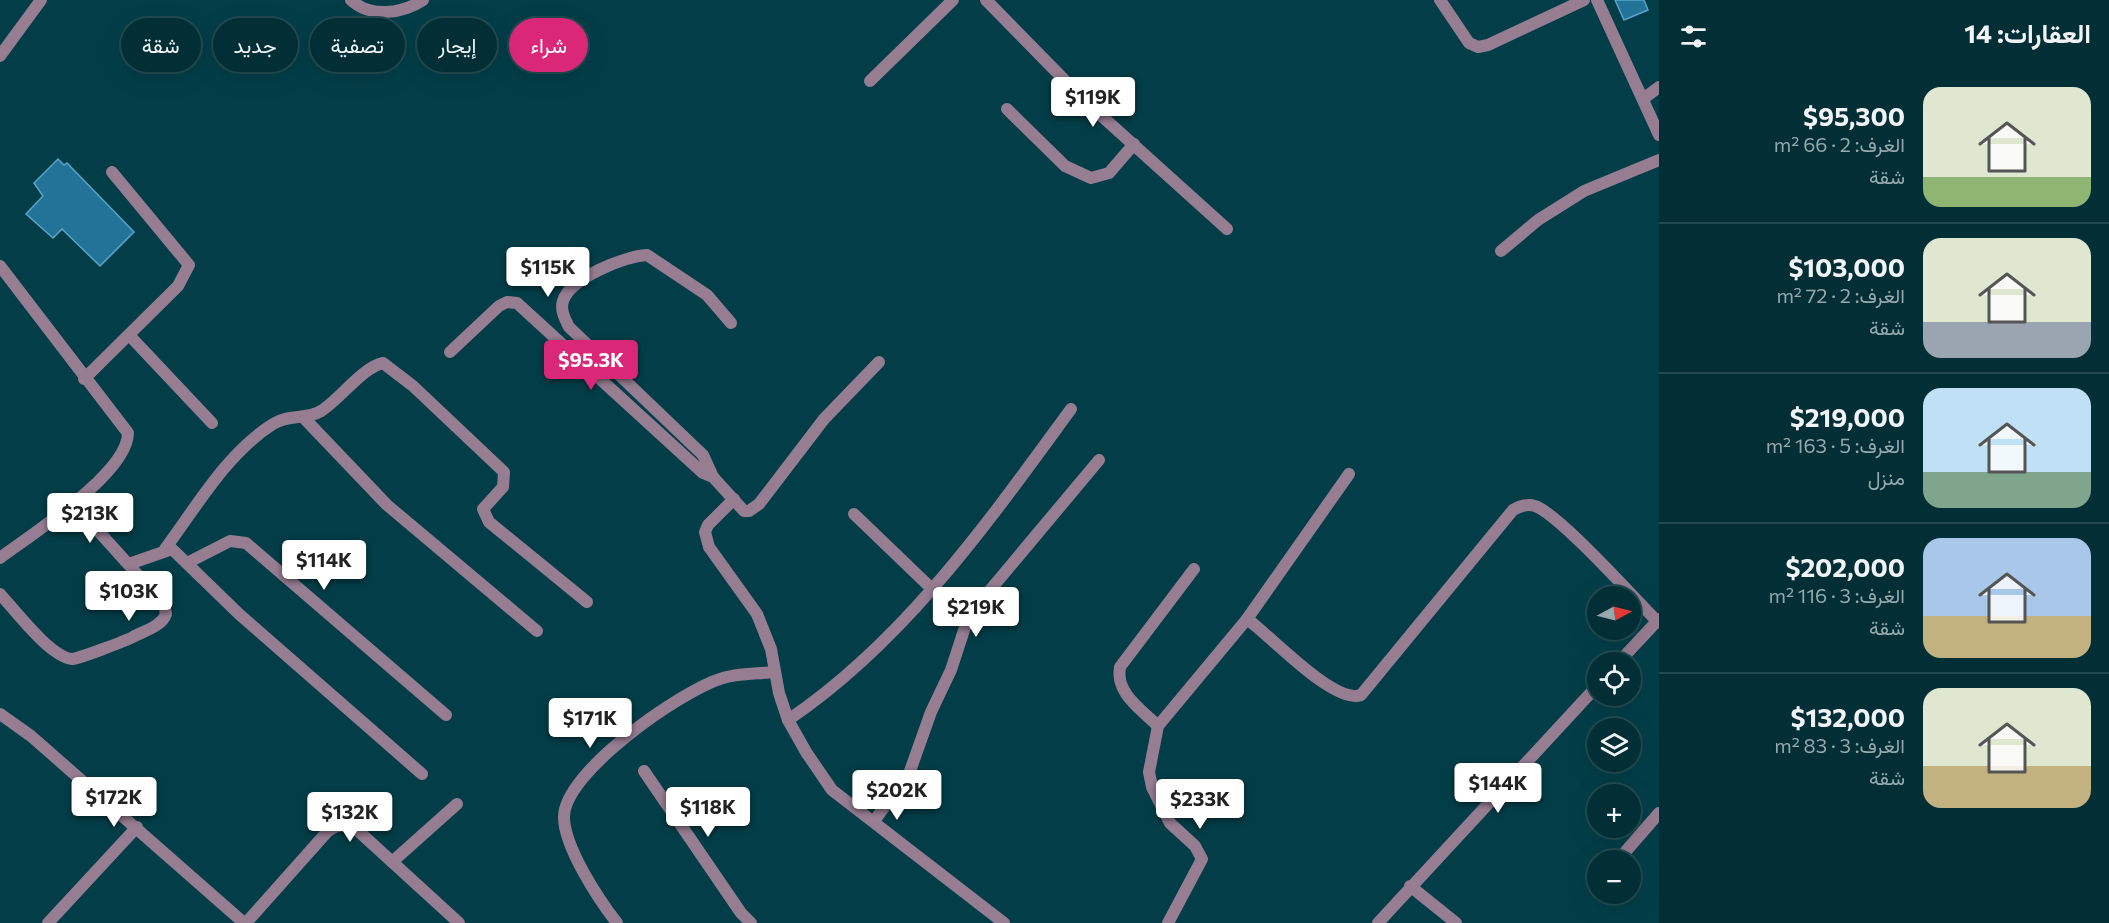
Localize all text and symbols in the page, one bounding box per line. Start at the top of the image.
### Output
text: العقارات: 14 [1964,17,2091,48]
chip: شقة [121,18,201,72]
chip: جديد [213,18,298,72]
chip: تصفية [310,18,405,72]
chip: إيجار [417,18,497,72]
chip: شراء [509,18,588,72]
icon: filters [1677,20,1710,53]
pin: $119K [1051,77,1135,128]
text: $119K [1065,84,1121,108]
text: $95,300 [1803,100,1905,131]
icon: home [1971,111,2043,183]
text: الغرف: 2 · 66 m² [1774,132,1905,156]
text: شقة [1869,164,1905,188]
pin: $115K [506,247,590,298]
text: $103,000 [1788,251,1905,282]
text: $115K [520,254,576,278]
icon: home [1971,262,2043,334]
text: الغرف: 2 · 72 m² [1776,283,1905,307]
text: شقة [1869,315,1905,339]
pin: $95.3K [542,340,640,391]
text: $95.3K [558,347,624,371]
text: $219,000 [1790,401,1905,432]
icon: home [1971,412,2043,484]
text: الغرف: 5 · 163 m² [1766,433,1905,457]
text: منزل [1868,465,1905,489]
pin: $213K [48,493,132,544]
text: $213K [61,500,119,524]
pin: $114K [282,540,366,591]
text: $114K [296,547,352,571]
text: $202,000 [1786,551,1905,582]
icon: home [1971,562,2043,634]
pin: $103K [87,571,171,622]
text: $103K [99,578,159,602]
text: الغرف: 3 · 116 m² [1769,583,1905,607]
north arrow [1587,586,1641,640]
map controls [1587,586,1641,904]
pin: $219K [934,587,1018,638]
text: $219K [947,594,1005,618]
text: شقة [1869,615,1905,639]
button: locate [1587,652,1641,706]
pin: $171K [548,698,632,749]
text: $132,000 [1791,701,1905,732]
text: $171K [563,705,617,729]
icon: home [1971,712,2043,784]
button: layers [1587,718,1641,772]
text: الغرف: 3 · 83 m² [1774,733,1905,757]
pin: $144K [1456,763,1540,814]
text: شقة [1869,765,1905,789]
pin: $202K [855,770,939,821]
text: $144K [1468,770,1528,794]
pin: $172K [72,777,156,828]
text: $202K [866,777,928,801]
pin: $233K [1158,779,1242,830]
text: $172K [86,784,142,808]
button: + [1587,784,1641,838]
text: $233K [1170,786,1230,810]
pin: $118K [666,787,750,838]
pin: $132K [308,792,392,843]
text: $118K [680,794,736,818]
text: $132K [321,799,379,823]
button: − [1587,850,1641,904]

